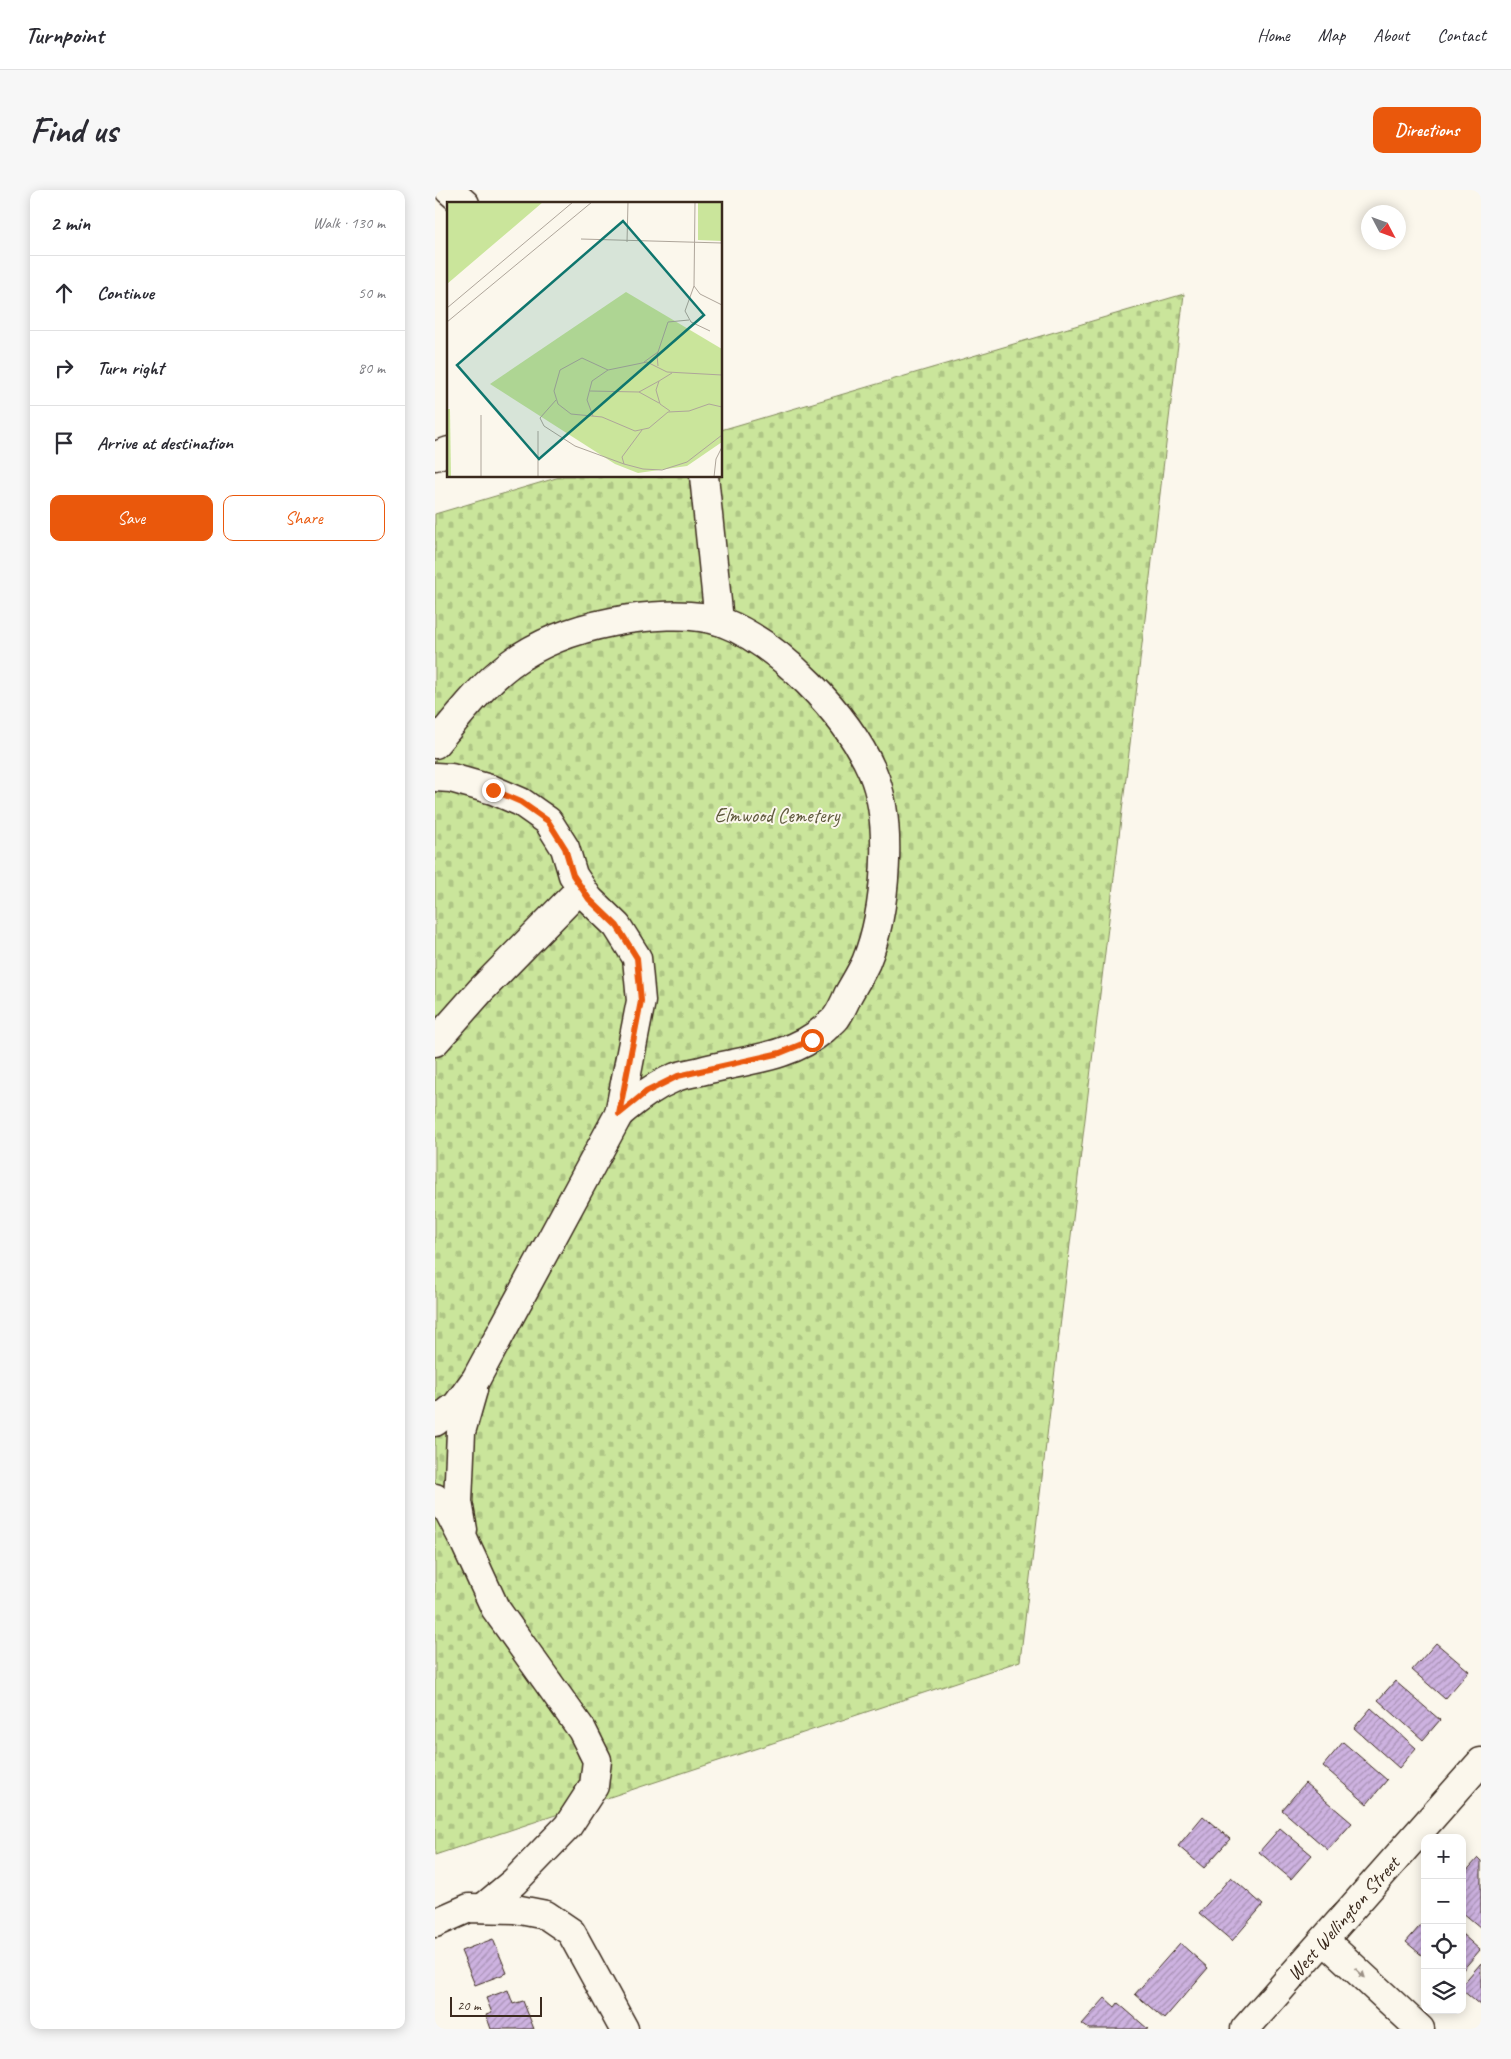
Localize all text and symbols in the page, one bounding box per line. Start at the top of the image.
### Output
text: Turnpoint [25,20,104,50]
text: Home [1257,24,1290,46]
text: Map [1318,24,1345,46]
text: About [1373,24,1409,46]
text: Contact [1437,24,1486,46]
button: Directions [1373,107,1481,153]
text: Find us [30,108,117,153]
inset map [447,202,723,478]
north arrow [1361,205,1406,250]
text: 2 min [50,210,90,236]
text: Walk · 130 m [313,213,385,233]
icon: ahead [50,279,78,307]
text: Continue [97,281,154,305]
text: 50 m [358,283,385,303]
icon: right [50,354,78,382]
text: Turn right [97,356,164,380]
text: 80 m [358,358,385,378]
icon: arrive [50,429,78,457]
text: Arrive at destination [97,431,233,455]
button: Save [50,495,213,541]
button: Share [223,495,385,541]
route end [482,779,505,802]
park label: Elmwood Cemetery [714,803,841,828]
route start [801,1029,824,1052]
map controls [1421,1834,1466,2014]
button: + [1421,1834,1466,1879]
street label: West Wellington Street [1281,1849,1406,1985]
button: − [1421,1879,1466,1924]
button: locate [1421,1924,1466,1969]
one-way arrow [1354,1967,1366,1979]
button: layers [1421,1969,1466,2014]
scale bar [450,1994,543,2017]
text: 20 m [457,1997,481,2014]

